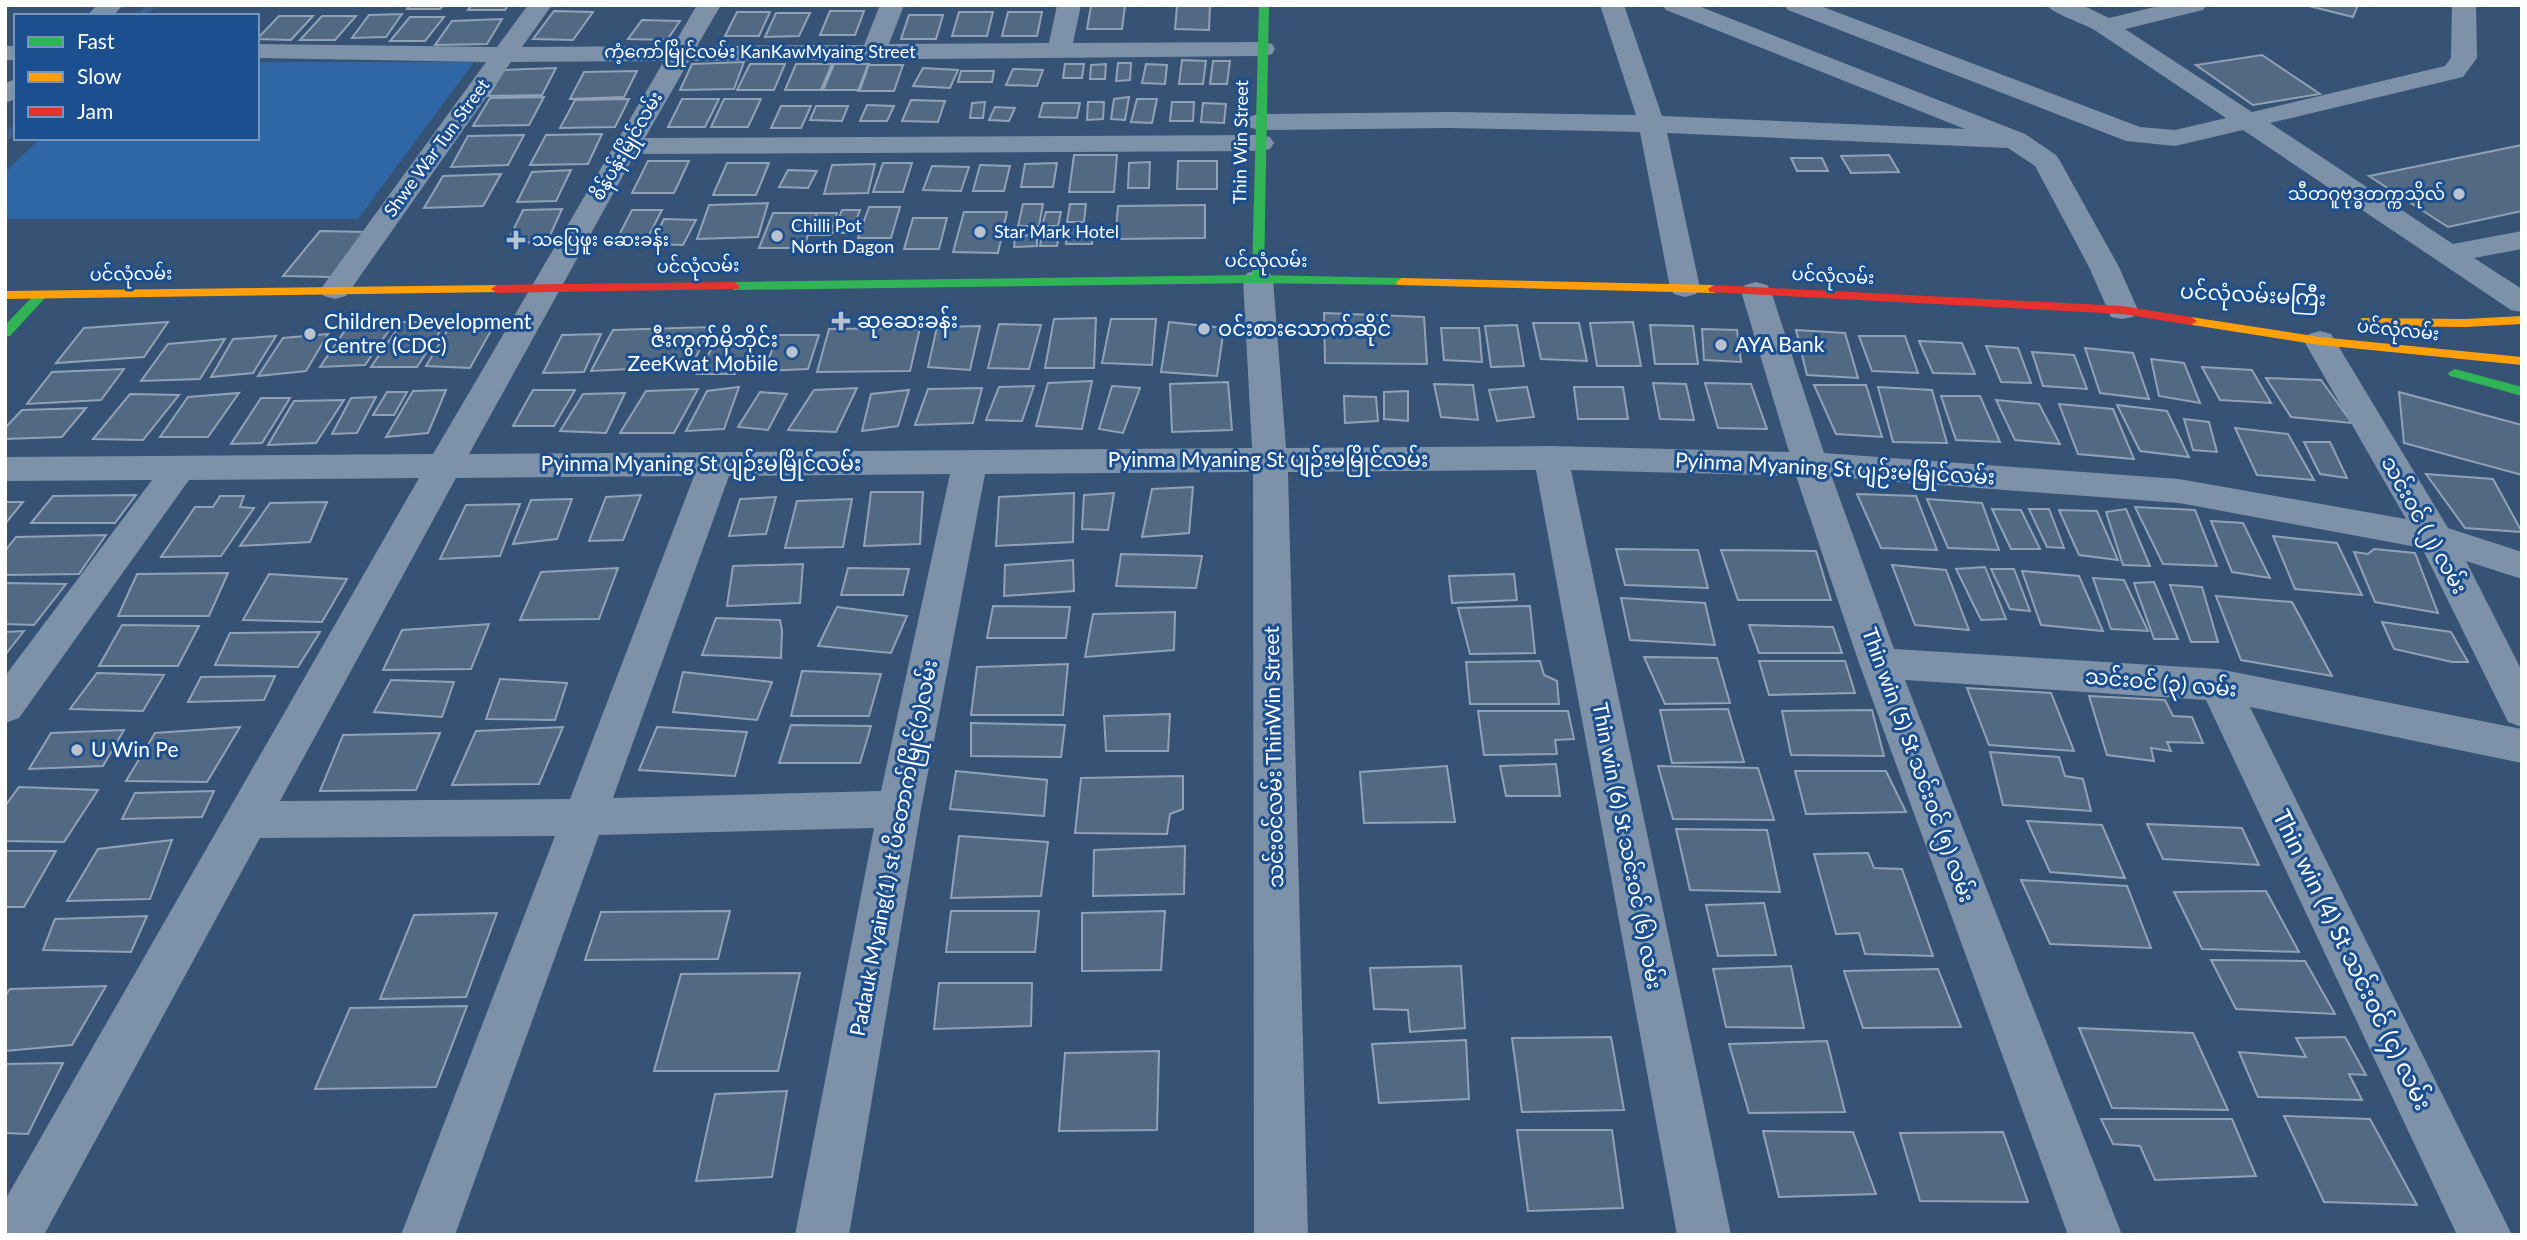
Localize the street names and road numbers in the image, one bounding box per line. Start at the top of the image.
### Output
street label: ကံ့ကော်မြိုင်လမ်း KanKawMyaing Street [604,38,916,67]
street label: Shwe War Tun Street [379,74,494,221]
street label: Thin Win Street [1228,79,1252,204]
street label: စိန်ပန်းမြိုင်လမ်း [584,86,671,207]
street label: ပင်လုံလမ်း [1225,248,1307,276]
street label: ပင်လုံလမ်း [656,252,740,282]
street label: ပင်လုံလမ်း [89,260,173,290]
street label: ပင်လုံလမ်း [1791,261,1875,293]
street label: ပင်လုံလမ်းမကြီး [2179,275,2327,316]
street label: ပင်လုံလမ်း [2355,313,2441,349]
street label: Pyinma Myaning St ပျဉ်းမမြိုင်လမ်း [1108,444,1428,478]
street label: Pyinma Myaning St ပျဉ်းမမြိုင်လမ်း [1674,445,1996,495]
street label: Pyinma Myaning St ပျဉ်းမမြိုင်လမ်း [541,448,861,482]
street label: သင်းဝင် (၂) လမ်း [2372,450,2475,600]
street label: Thin win (5) St သင်းဝင် (၅) လမ်း [1852,623,1983,907]
street label: သင်းဝင်လမ်း ThinWin Street [1256,626,1287,888]
street label: Padauk Myaing(1) st ပိတောက်မြိုင်(၁)လမ်း [842,657,947,1039]
street label: သင်းဝင် (၃) လမ်း [2084,660,2238,707]
street label: Thin win (6) St သင်းဝင် (၆) လမ်း [1588,700,1671,991]
street label: Thin win (4) St သင်းဝင် (၄) လမ်း [2262,804,2439,1117]

